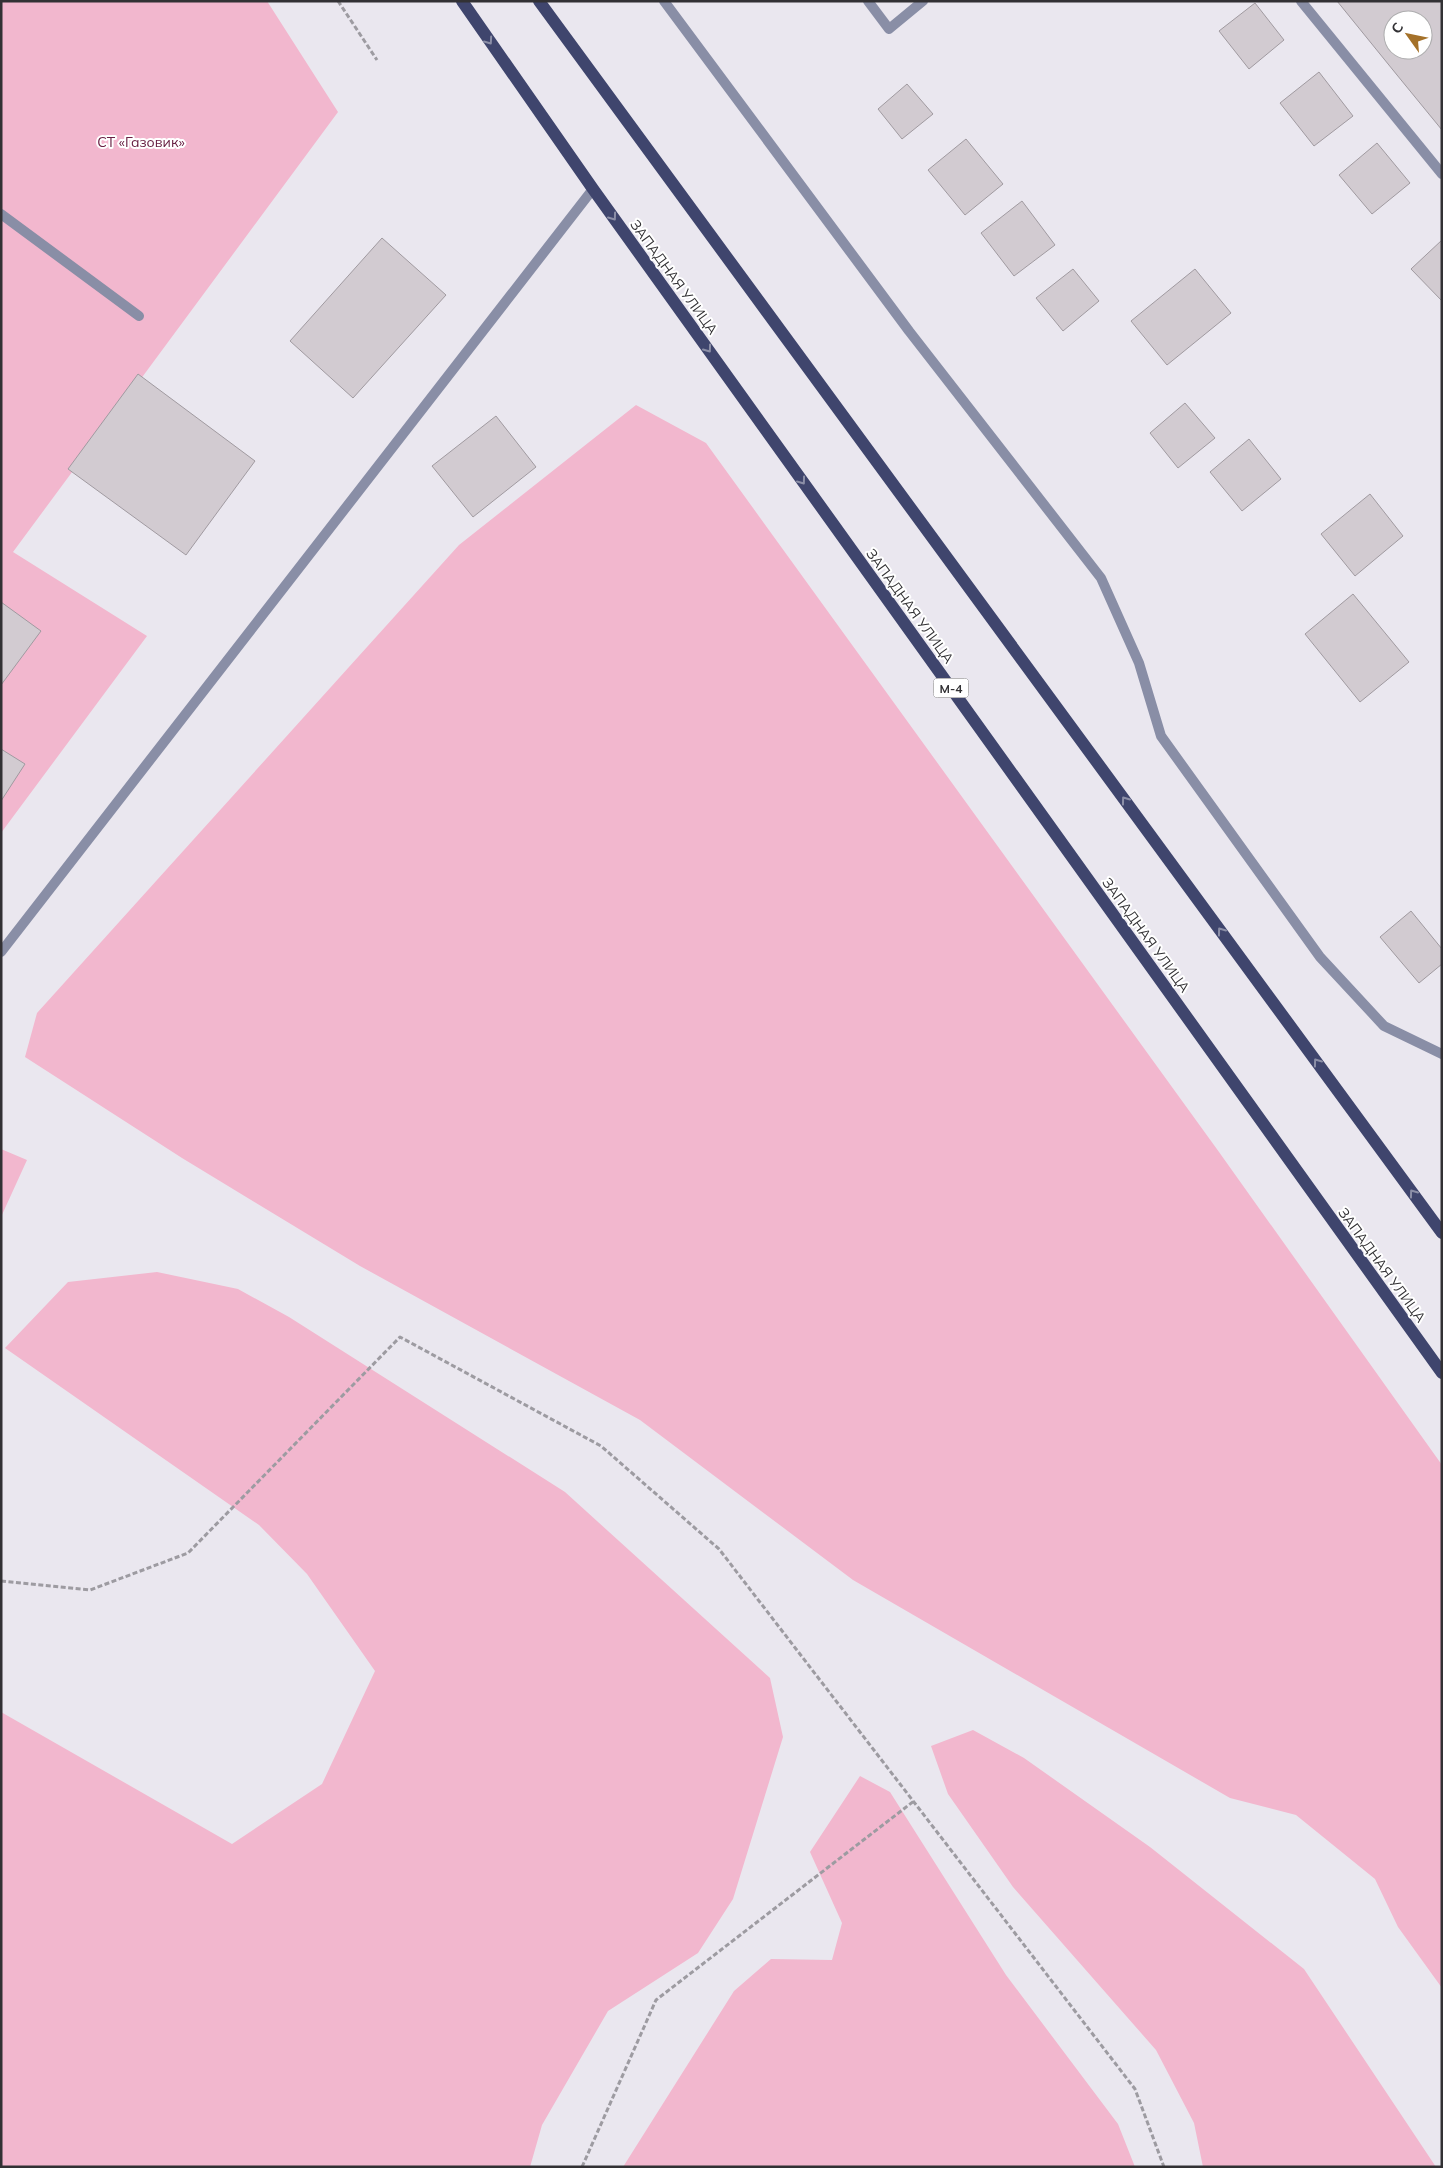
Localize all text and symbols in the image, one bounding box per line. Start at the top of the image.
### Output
north arrow [1383,10,1433,60]
text: С [1387,19,1407,37]
one-way arrow [484,35,492,44]
park label: СТ «Газовик» [97,133,185,151]
one-way arrow [607,211,616,221]
street label: ЗАПАДНАЯ УЛИЦА [626,216,722,339]
one-way arrow [702,343,711,353]
one-way arrow [796,475,805,485]
street label: ЗАПАДНАЯ УЛИЦА [862,545,958,668]
road number: М-4 [934,678,968,698]
one-way arrow [1122,796,1131,806]
street label: ЗАПАДНАЯ УЛИЦА [1098,874,1194,997]
one-way arrow [1218,927,1227,937]
one-way arrow [1314,1058,1323,1068]
one-way arrow [1410,1189,1419,1199]
street label: ЗАПАДНАЯ УЛИЦА [1334,1204,1430,1327]

